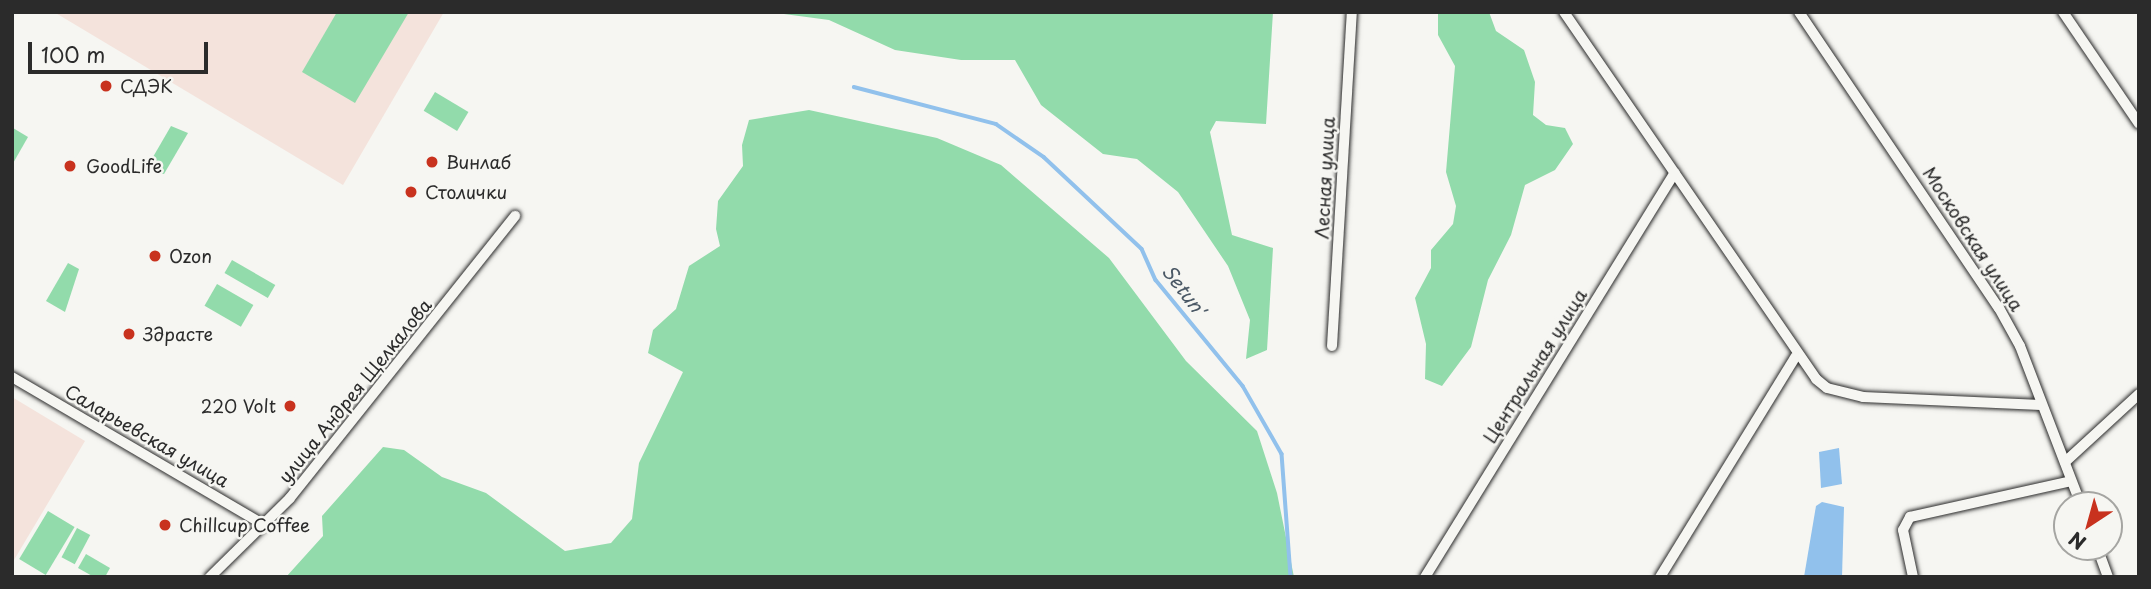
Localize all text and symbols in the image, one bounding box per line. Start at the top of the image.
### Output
scale bar [32,28,212,72]
text: 100 m [41,38,105,70]
place label: СДЭК [120,75,173,97]
marker: СДЭК [98,78,114,94]
street label: Лесная улица [1311,116,1339,240]
place label: Винлаб [446,151,511,173]
marker: Винлаб [424,154,440,170]
place label: GoodLife [86,155,162,177]
marker: GoodLife [60,156,80,176]
street label: Московская улица [1918,163,2028,315]
place label: Столички [425,181,507,203]
marker: Столички [403,184,419,200]
place label: Ozon [169,245,212,267]
marker: Ozon [147,248,163,264]
water label: Setun' [1158,260,1210,320]
street label: Центральная улица [1479,285,1591,447]
street label: улица Андрея Щелкалова [274,294,436,488]
place label: Здрасте [143,323,213,345]
marker: Здрасте [121,326,137,342]
street label: Саларьевская улица [61,380,233,492]
place label: 220 Volt [200,395,276,417]
marker: 220 Volt [282,398,298,414]
north arrow [2053,491,2123,561]
place label: Chillcup Coffee [179,514,311,536]
marker: Chillcup Coffee [157,517,173,533]
text: N [2063,526,2091,557]

